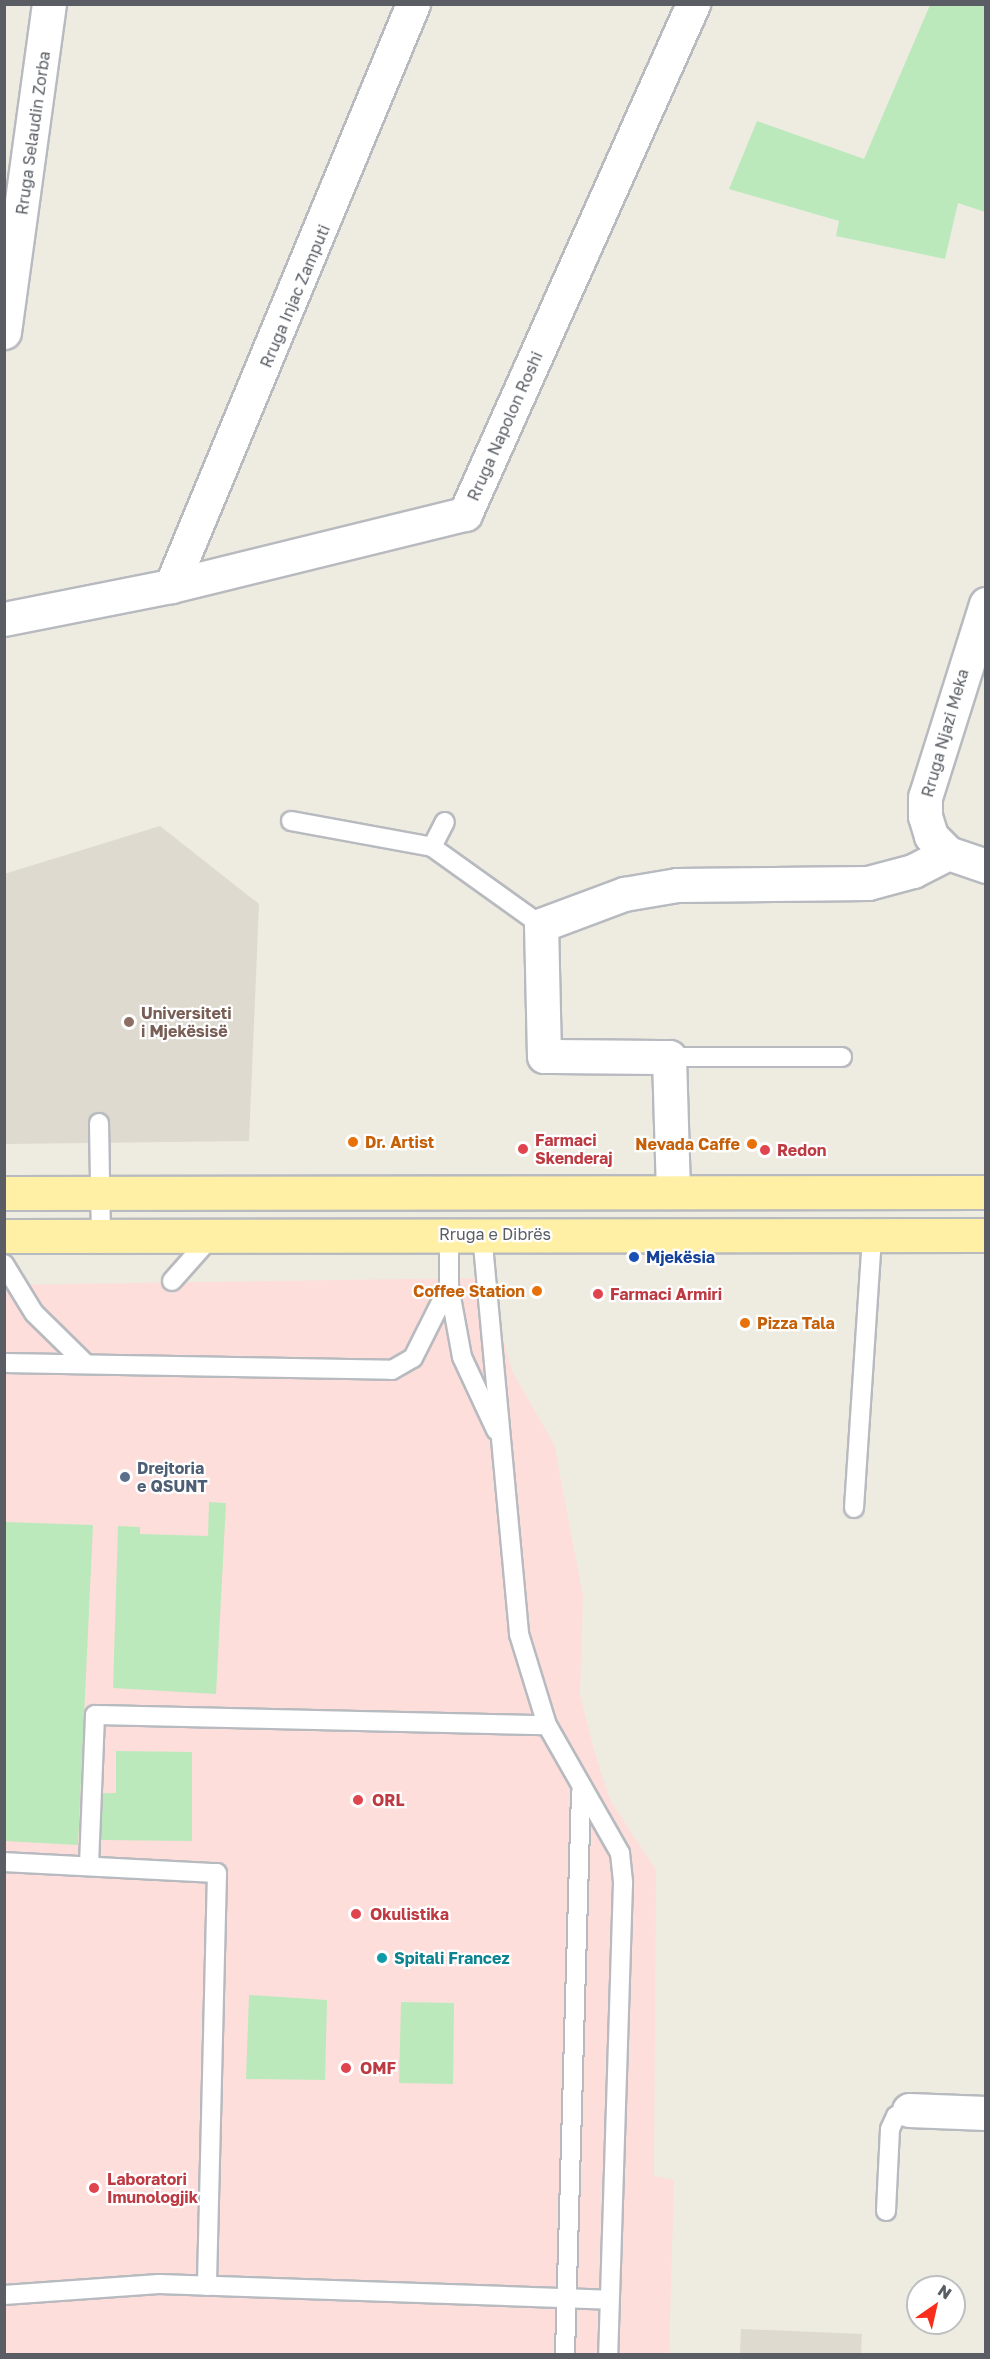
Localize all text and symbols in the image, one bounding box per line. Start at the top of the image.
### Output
street label: Rruga Selaudin Zorba [12,50,54,216]
street label: Rruga Injac Zamputi [256,222,334,370]
street label: Rruga Napolon Roshi [463,348,547,504]
street label: Rruga Njazi Meka [918,667,972,799]
place label: Universiteti i Mjekësisë [141,1003,232,1041]
marker: Universiteti i Mjekësisë [122,1015,136,1029]
place label: Farmaci Skenderaj [535,1130,613,1168]
place label: Dr. Artist [365,1132,434,1152]
place label: Nevada Caffe [635,1134,740,1154]
marker: Dr. Artist [346,1135,360,1149]
marker: Nevada Caffe [745,1137,759,1151]
place label: Redon [777,1140,826,1160]
marker: Farmaci Skenderaj [516,1142,530,1156]
marker: Redon [758,1143,772,1157]
street label: Rruga e Dibrës [439,1224,551,1244]
place label: Mjekësia [646,1247,715,1267]
marker: Mjekësia [627,1250,641,1264]
place label: Coffee Station [413,1281,525,1301]
marker: Coffee Station [530,1284,544,1298]
place label: Farmaci Armiri [610,1284,722,1304]
marker: Farmaci Armiri [591,1287,605,1301]
place label: Pizza Tala [757,1313,835,1333]
marker: Pizza Tala [738,1316,752,1330]
place label: Drejtoria e QSUNT [137,1458,208,1496]
marker: Drejtoria e QSUNT [118,1470,132,1484]
place label: ORL [372,1790,405,1810]
marker: ORL [349,1791,367,1809]
place label: Okulistika [370,1904,449,1924]
marker: Okulistika [347,1905,365,1923]
place label: Spitali Francez [394,1948,510,1968]
marker: Spitali Francez [375,1951,389,1965]
place label: OMF [360,2058,396,2078]
marker: OMF [337,2059,355,2077]
place label: Laboratori Imunologjik [107,2169,198,2207]
marker: Laboratori Imunologjik [85,2179,103,2197]
north arrow [906,2275,966,2335]
text: N [934,2280,956,2303]

